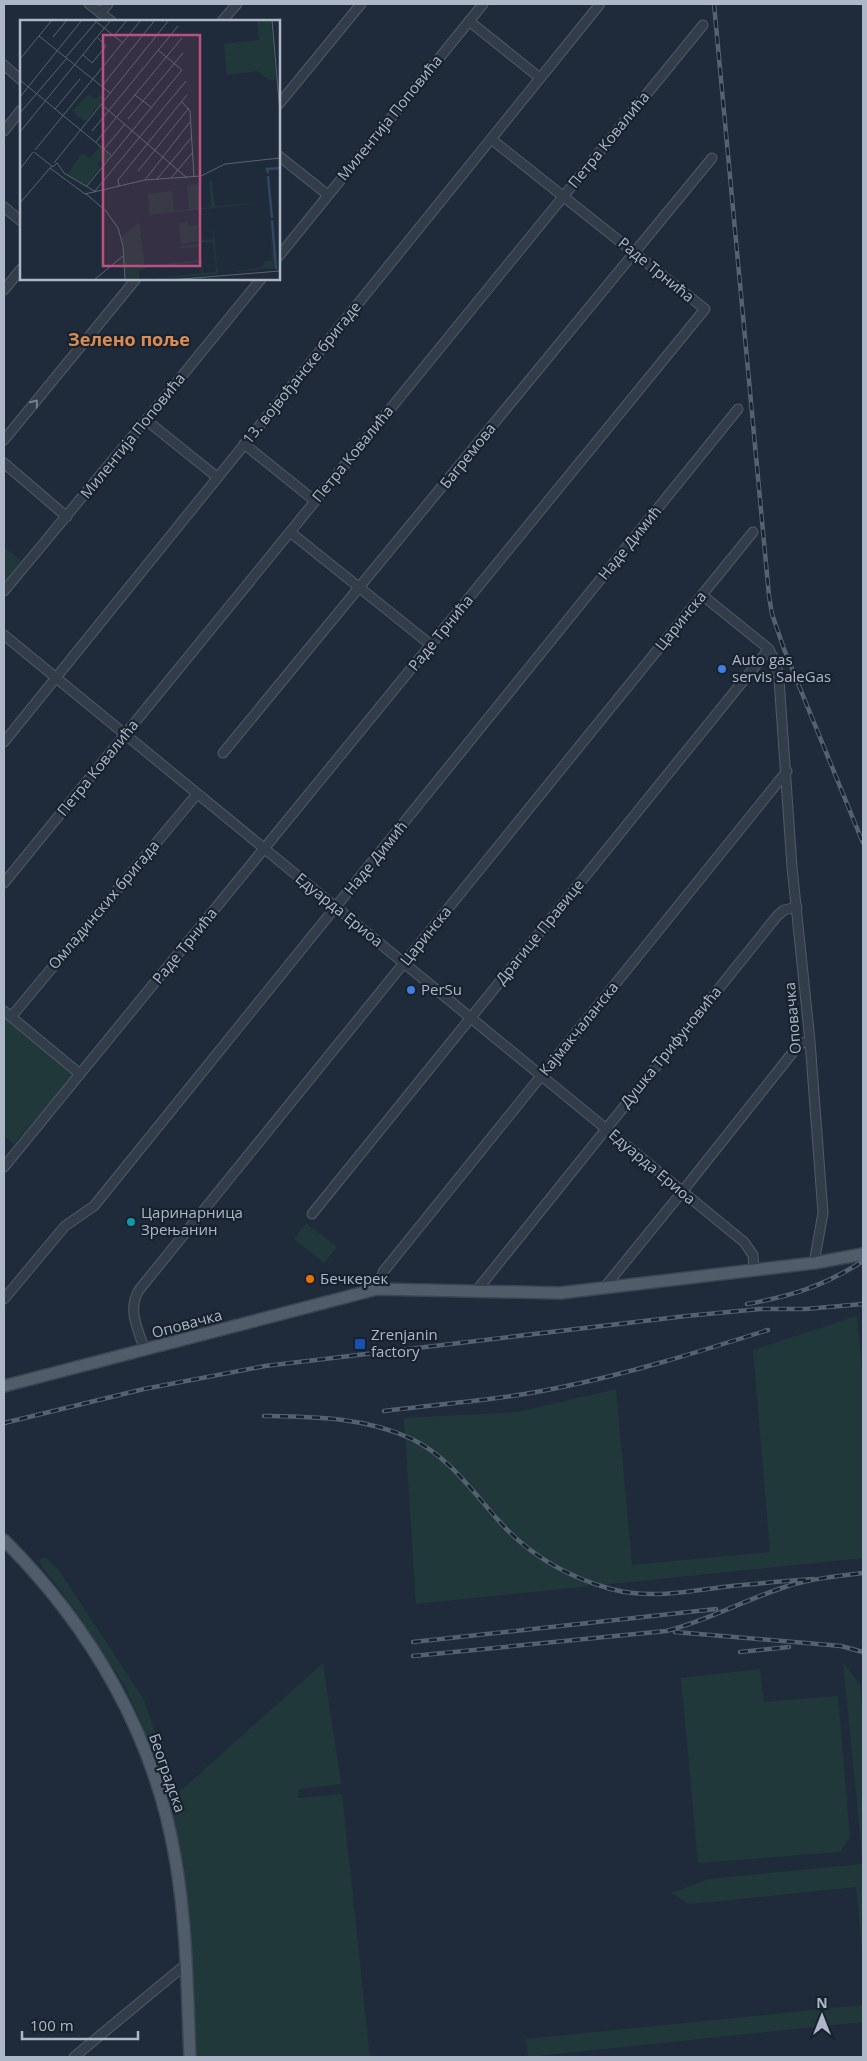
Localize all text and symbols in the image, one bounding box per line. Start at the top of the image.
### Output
inset map [20,20,280,280]
street label: Милентија Поповића [332,50,446,184]
street label: Петра Ковалића [563,87,653,192]
street label: Раде Трнића [614,232,699,306]
street label: 13. војвођанске бригаде [238,297,365,448]
district label: Зелено поље [68,327,190,351]
street label: Милентија Поповића [75,368,189,502]
one-way arrow [29,399,38,408]
street label: Петра Ковалића [307,401,397,506]
street label: Багремова [435,419,500,492]
street label: Наде Димић [593,501,665,584]
street label: Царинска [650,587,710,654]
street label: Раде Трнића [403,590,477,675]
place label: Auto gas servis SaleGas [732,649,831,686]
marker: Auto gas servis SaleGas [716,663,728,675]
street label: Петра Ковалића [52,715,142,820]
street label: Наде Димић [339,816,411,899]
street label: Омладинских бригада [43,836,163,973]
street label: Едуарда Ериоа [292,868,388,951]
street label: Драгице Правице [491,875,588,988]
street label: Царинска [395,902,455,969]
street label: Раде Трнића [147,903,221,988]
street label: Кајмакчаланска [534,977,622,1080]
place label: PerSu [421,979,462,999]
street label: Оповачка [779,981,805,1055]
street label: Душка Трифуновића [615,982,725,1111]
marker: PerSu [405,984,417,996]
street label: Едуарда Ериоа [605,1124,700,1208]
place label: Царинарница Зрењанин [141,1202,243,1239]
marker: Царинарница Зрењанин [125,1216,137,1228]
place label: Бечкерек [320,1268,388,1288]
marker: Бечкерек [304,1273,316,1285]
street label: Оповачка [149,1304,224,1342]
place label: Zrenjanin factory [371,1324,438,1361]
marker: Zrenjanin factory [353,1337,367,1351]
street label: Београдска [145,1730,191,1815]
north arrow [797,1991,847,2041]
text: N [816,1993,828,2012]
scale bar [22,2008,139,2040]
text: 100 m [30,2015,74,2035]

